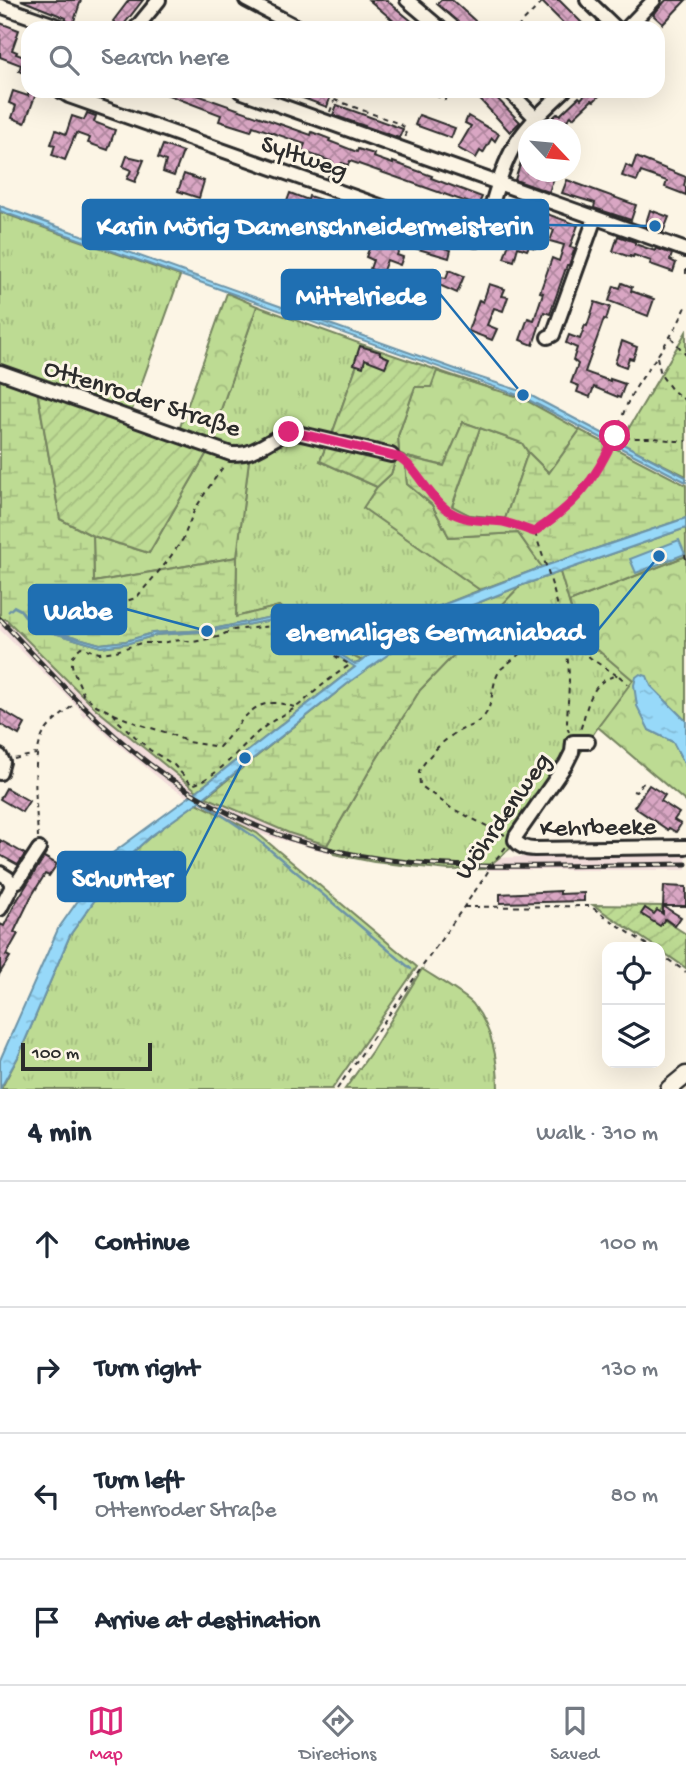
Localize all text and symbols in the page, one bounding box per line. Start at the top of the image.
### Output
search box [21,21,665,98]
icon: search [45,41,83,79]
text: Search here [101,44,229,75]
north arrow [518,119,581,182]
street label: Syltweg [256,130,351,188]
callout: Karin Mörig Damenschneidermeisterin [83,200,548,249]
text: Karin Mörig Damenschneidermeisterin [96,212,534,245]
callout: Mittelriede [282,270,440,319]
text: Mittelriede [296,282,428,315]
street label: Ottenroder Straße [39,354,244,447]
route end [273,416,304,447]
route start [599,420,630,451]
callout: Wabe [29,585,126,634]
text: Wabe [43,597,114,630]
callout: ehemaliges Germaniabad [272,605,598,654]
text: ehemaliges Germaniabad [285,618,587,651]
street label: Wöhrdenweg [450,748,560,887]
street label: Kehrbeeke [540,813,657,846]
callout: Schunter [58,852,185,901]
text: Schunter [72,864,175,897]
map controls [602,942,665,1068]
button: locate [602,942,665,1005]
button: layers [602,1005,665,1068]
scale bar [21,1040,152,1072]
text: 100 m [32,1043,79,1066]
text: 4 min [28,1117,91,1152]
text: Walk · 310 m [536,1121,658,1148]
icon: ahead [28,1225,66,1263]
text: Continue [95,1229,189,1260]
text: 100 m [601,1231,658,1258]
icon: right [28,1351,66,1389]
text: Turn right [95,1355,199,1386]
text: 130 m [602,1357,658,1384]
text: Turn left [95,1467,183,1498]
icon: left [28,1477,66,1515]
text: 80 m [611,1483,658,1510]
text: Ottenroder Straße [95,1498,276,1525]
icon: arrive [28,1603,66,1641]
text: Arrive at destination [95,1607,320,1638]
tab: Map [87,1702,125,1767]
tab: Directions [299,1702,376,1767]
tab: Saved [550,1702,599,1767]

